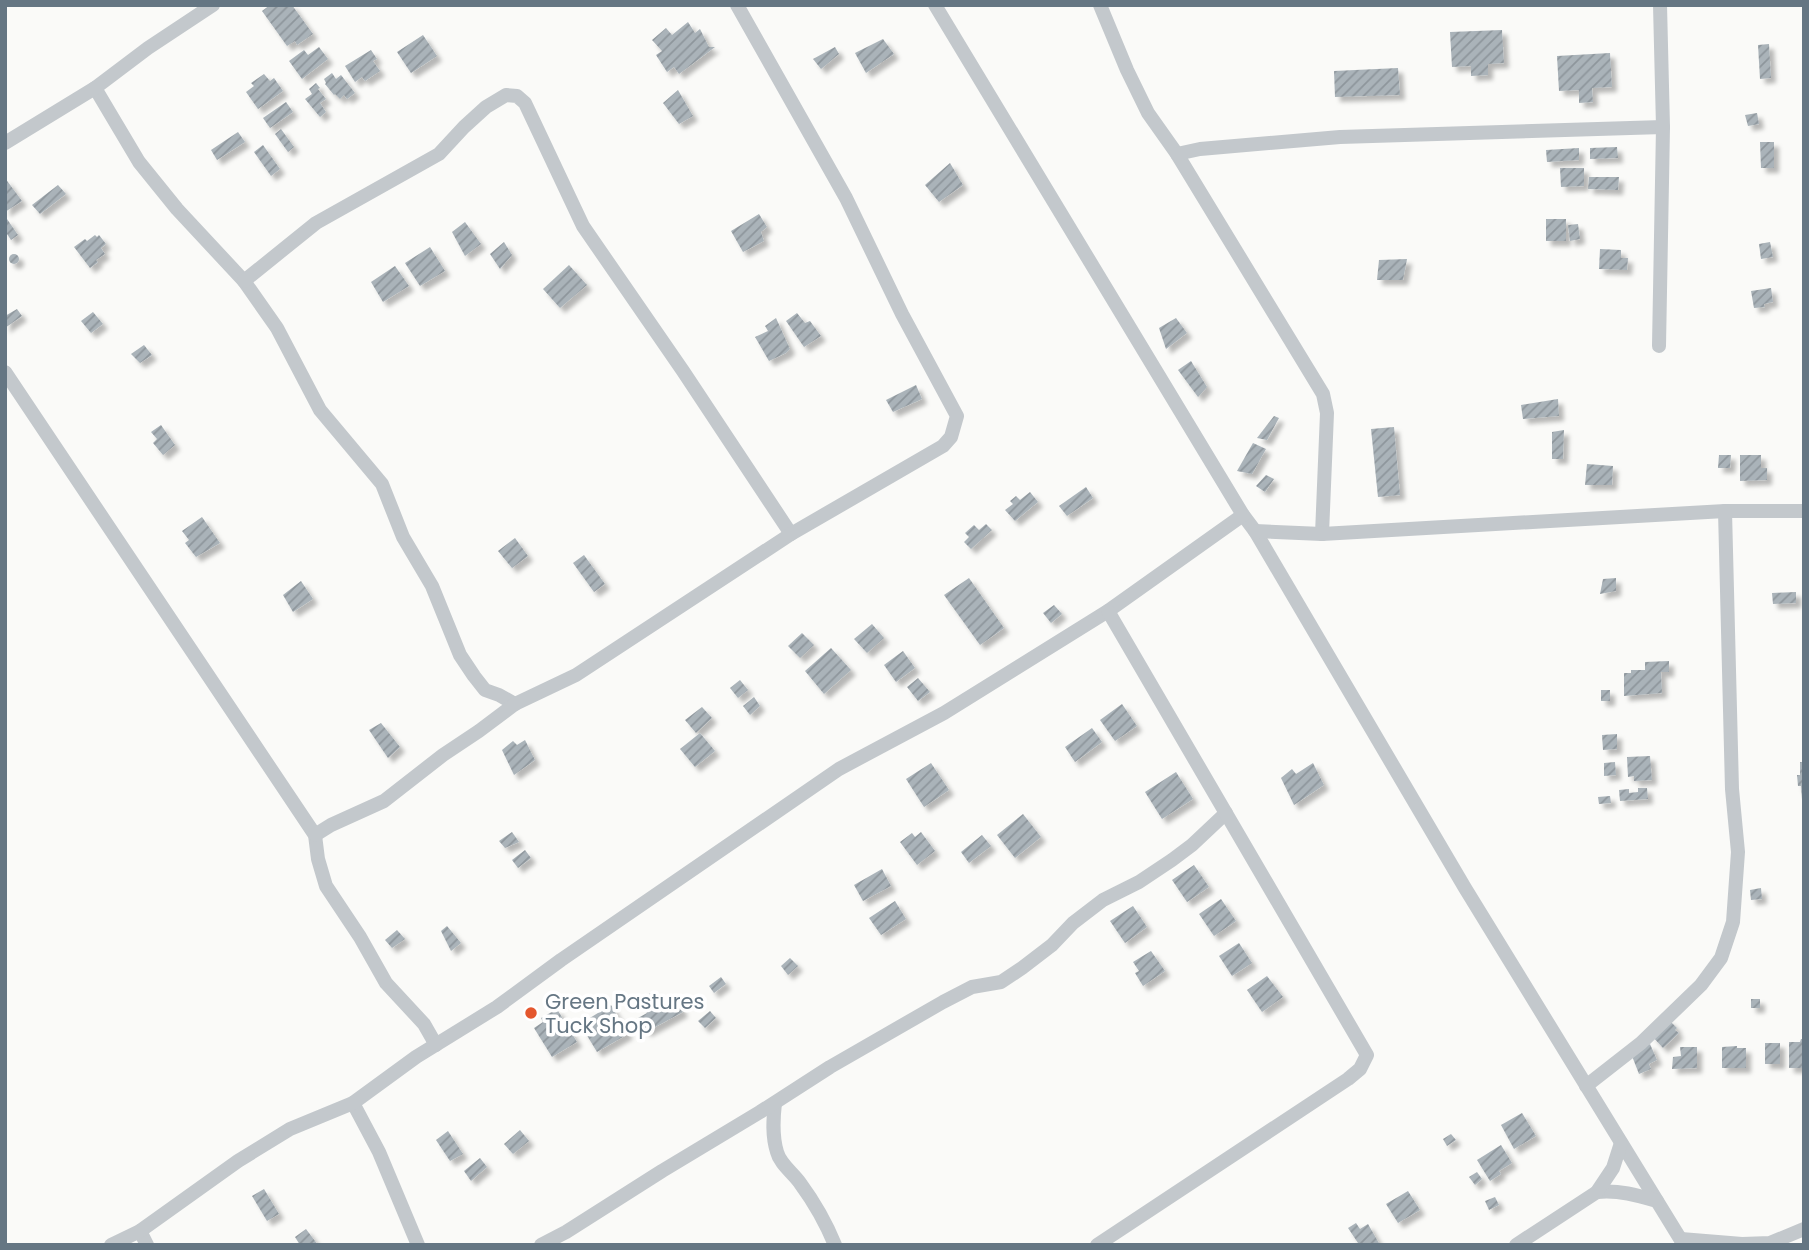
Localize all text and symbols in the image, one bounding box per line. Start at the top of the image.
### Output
place label: Green Pastures Tuck Shop [545,987,704,1040]
marker: Green Pastures Tuck Shop [523,1005,539,1021]

